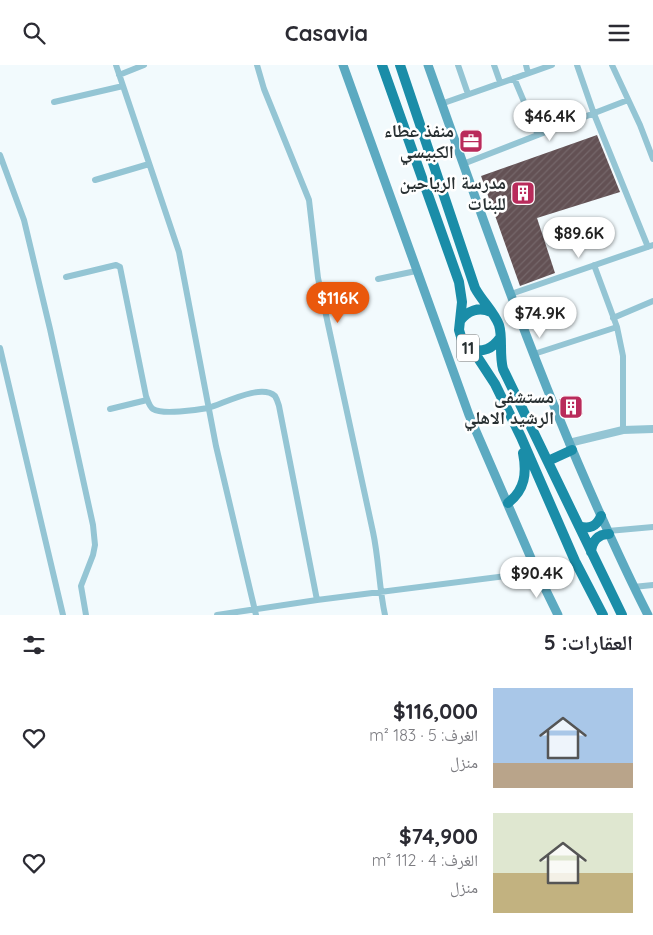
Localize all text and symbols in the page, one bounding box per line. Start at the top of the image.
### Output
icon: search [20,19,48,47]
text: Casavia [285,19,368,47]
icon: menu [605,19,633,47]
pin: $46.4K [509,99,591,142]
text: $46.4K [524,106,576,126]
place label: منفذ عطاء الكبيسي [384,119,454,166]
office icon: منفذ عطاء الكبيسي [458,128,484,154]
place label: مدرسة الرياحين للبنات [400,171,506,215]
building icon: مدرسة الرياحين للبنات [510,180,536,206]
pin: $89.6K [538,217,620,259]
text: $89.6K [554,223,604,243]
pin: $116K [303,281,373,324]
text: $116K [317,288,359,308]
pin: $74.9K [499,297,581,339]
text: $74.9K [515,303,565,323]
road number: 11 [457,335,479,361]
place label: مستشفى الرشيد الاهلي [464,385,554,432]
building icon: مستشفى الرشيد الاهلي [558,394,584,420]
pin: $90.4K [496,557,578,599]
text: $90.4K [511,563,563,583]
text: العقارات: 5 [544,629,633,655]
icon: filters [20,631,48,659]
text: $116,000 [393,698,478,724]
icon: home [533,708,593,768]
icon: heart [20,724,48,752]
text: الغرف: 5 · 183 m² [369,725,478,745]
text: منزل [450,752,478,772]
text: $74,900 [399,823,478,849]
icon: home [533,833,593,893]
icon: heart [20,849,48,877]
text: الغرف: 4 · 112 m² [372,850,478,870]
text: منزل [450,877,478,897]

